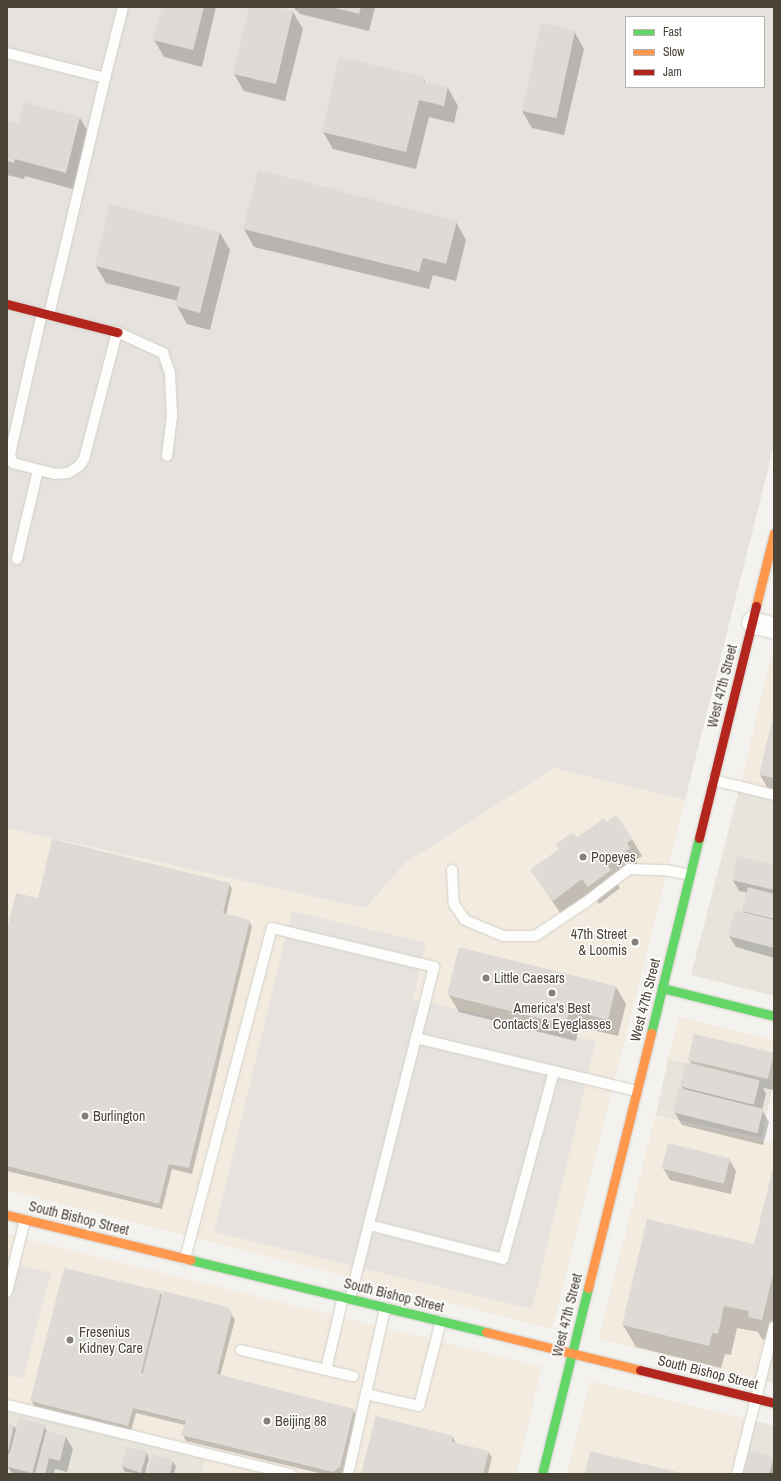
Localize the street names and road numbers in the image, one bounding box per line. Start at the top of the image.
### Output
street label: West 47th Street [704,643,740,729]
street label: West 47th Street [627,957,663,1043]
street label: South Bishop Street [27,1197,131,1239]
street label: West 47th Street [549,1272,585,1358]
street label: South Bishop Street [342,1274,446,1316]
street label: South Bishop Street [656,1351,760,1393]

